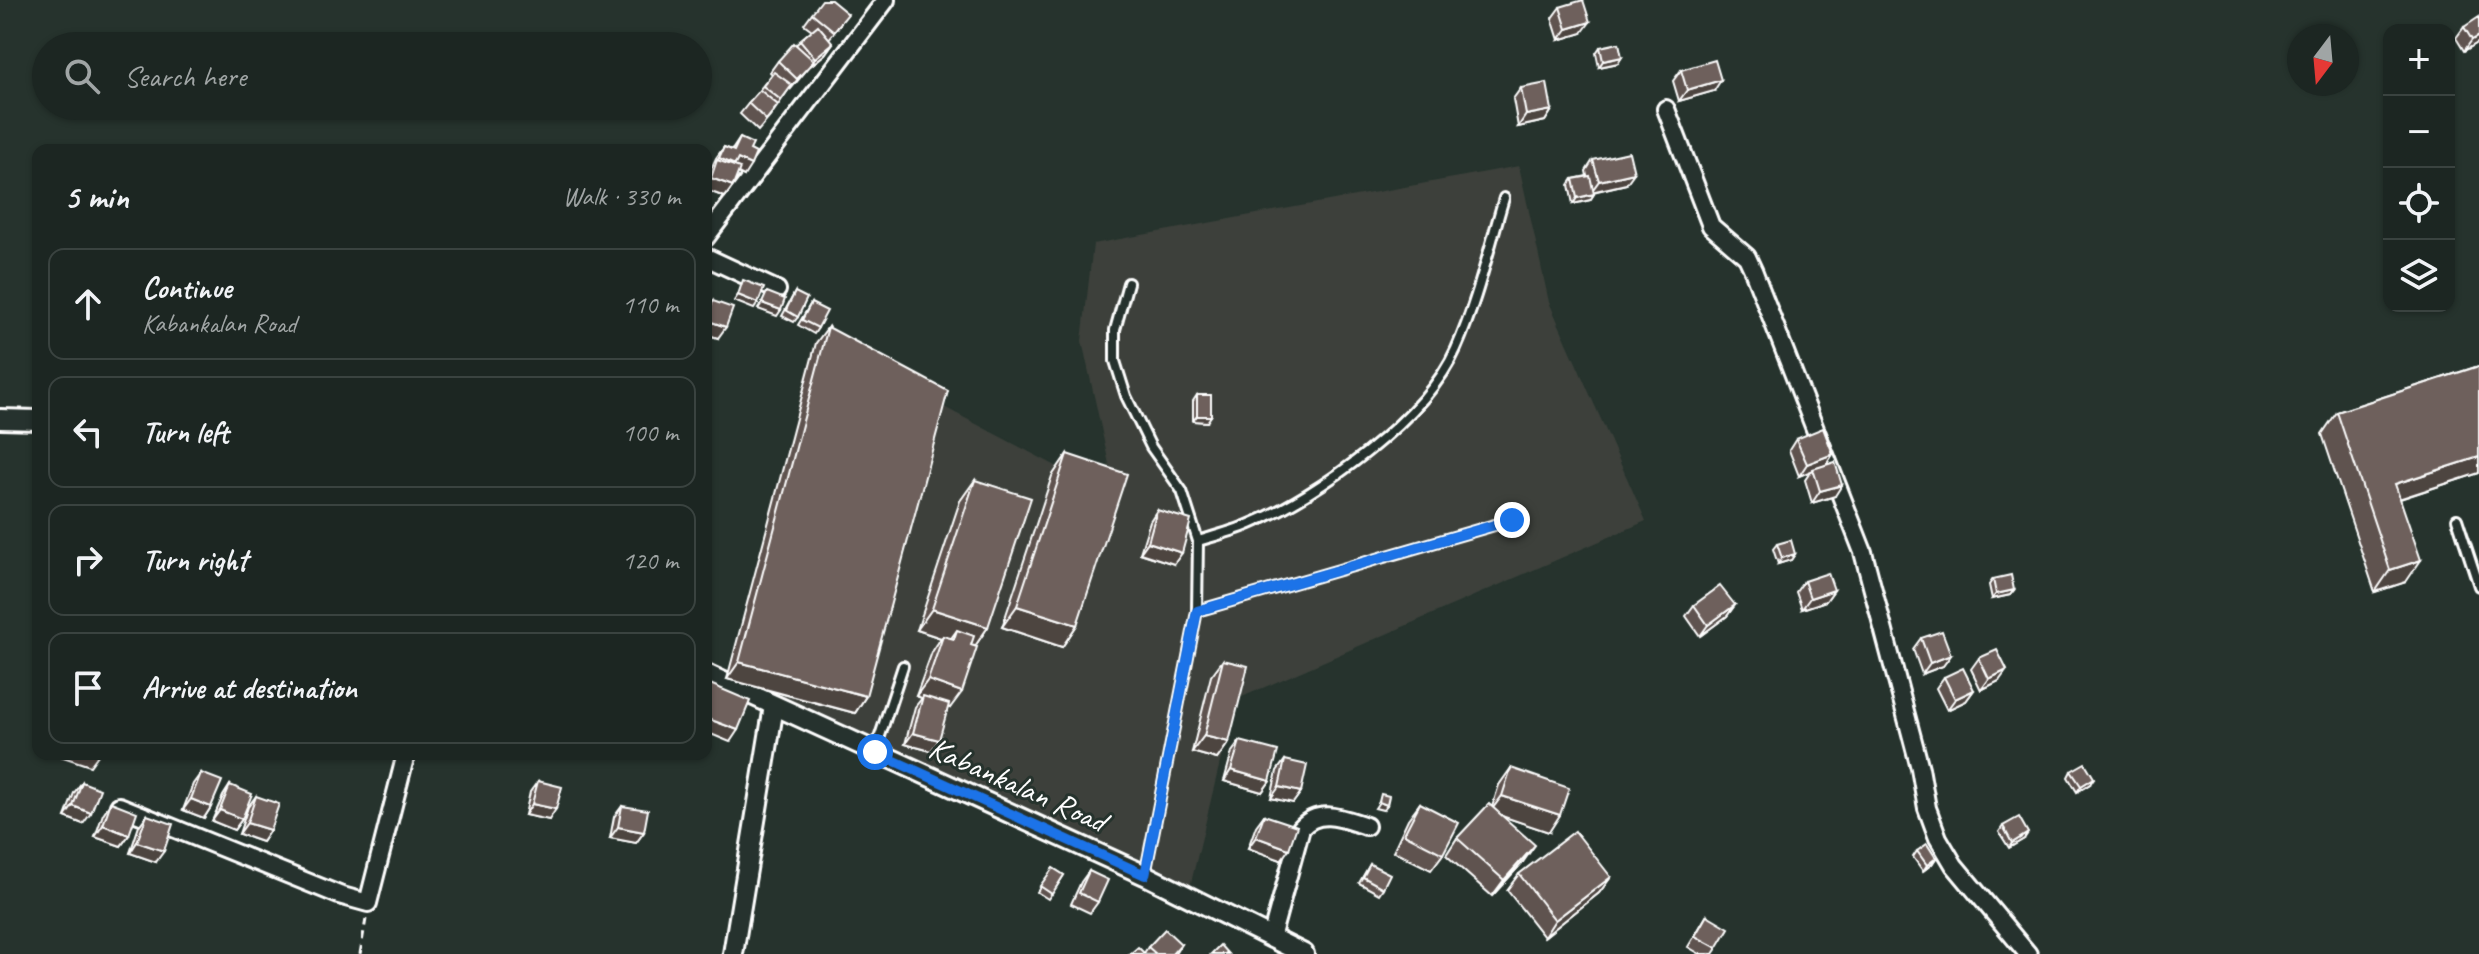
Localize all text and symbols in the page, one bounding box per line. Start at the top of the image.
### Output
north arrow [2287,24,2359,96]
map controls [2383,24,2455,312]
button: + [2383,24,2455,96]
search box [32,32,712,120]
icon: search [60,54,104,98]
text: Search here [124,57,246,95]
button: − [2383,96,2455,168]
button: locate [2383,168,2455,240]
text: 5 min [64,175,129,218]
text: Walk · 330 m [563,180,680,213]
button: layers [2383,240,2455,312]
text: Continue [142,269,232,307]
icon: ahead [66,282,110,326]
text: 110 m [622,288,678,321]
text: Kabankalan Road [142,307,296,340]
icon: left [66,410,110,454]
text: Turn left [142,413,229,451]
text: 100 m [622,416,678,449]
route end [1494,502,1530,538]
icon: right [66,538,110,582]
text: Turn right [142,541,247,579]
text: 120 m [622,544,678,577]
icon: arrive [66,666,110,710]
text: Arrive at destination [142,669,357,707]
street label: Kabankalan Road [923,727,1117,844]
route start [857,734,893,770]

